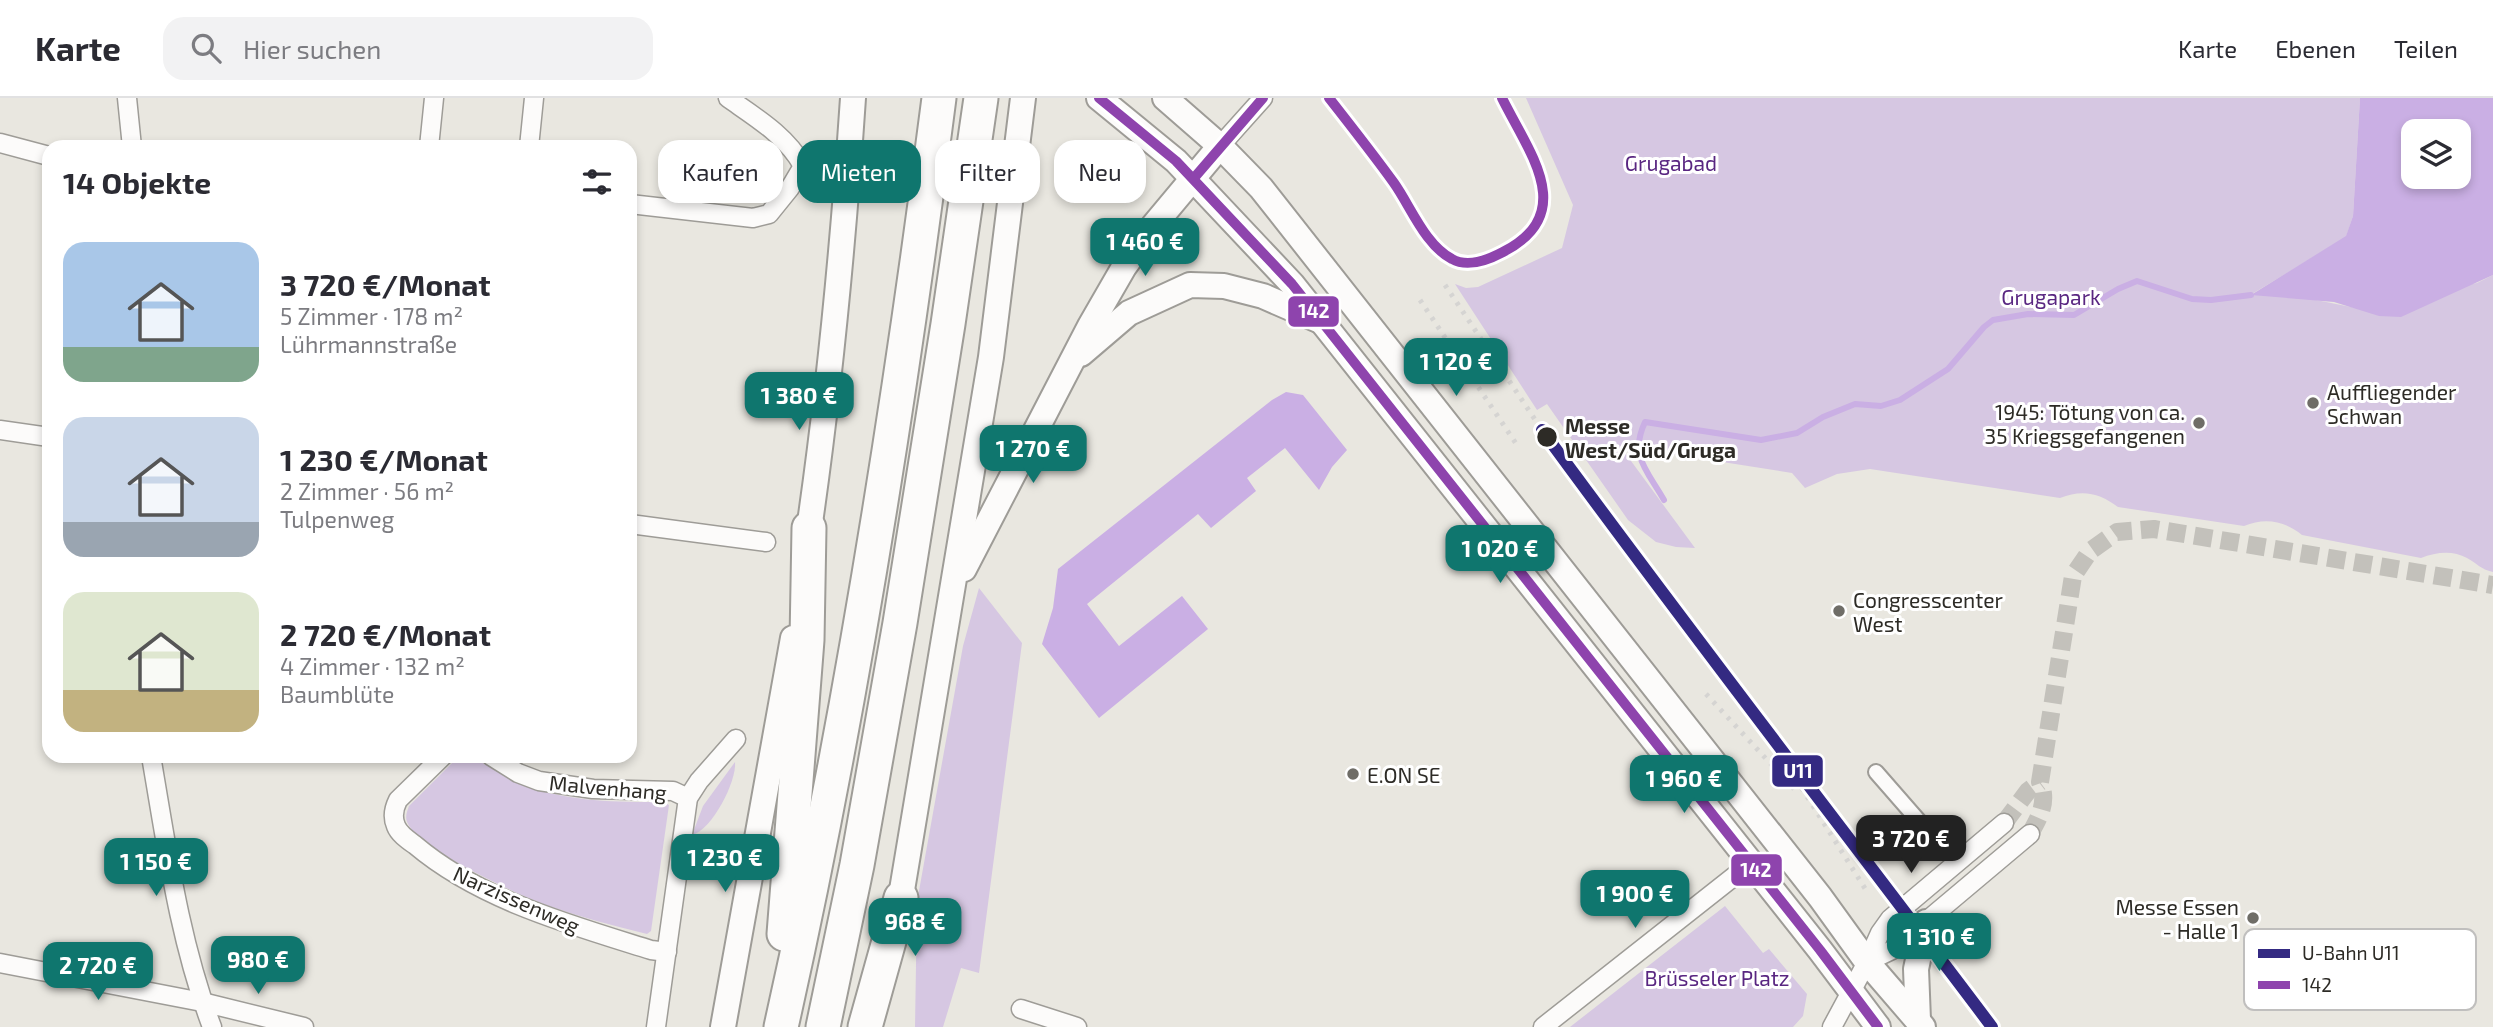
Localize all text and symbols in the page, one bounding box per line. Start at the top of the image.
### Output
search box [163,17,653,80]
text: Karte [35,28,121,68]
icon: search [187,29,225,67]
text: Hier suchen [243,33,381,64]
text: Karte [2178,34,2237,63]
text: Ebenen [2275,34,2356,63]
text: Teilen [2394,34,2458,63]
map controls [2401,119,2471,189]
button: layers [2401,119,2471,189]
chip: Kaufen [658,140,783,203]
chip: Mieten [797,140,921,203]
chip: Filter [935,140,1040,203]
chip: Neu [1054,140,1146,203]
park label: Grugabad [1625,150,1717,175]
icon: filters [578,163,616,201]
text: 14 Objekte [63,164,211,200]
pin: 1 460 € [1080,218,1210,278]
text: 1 460 € [1106,227,1184,255]
text: 3 720 €/Monat [280,266,491,302]
icon: home [119,270,203,354]
park label: Grugapark [2001,284,2101,309]
line badge: 142 [1287,295,1340,328]
text: 142 [1298,299,1330,322]
text: 5 Zimmer · 178 m² [280,302,463,330]
text: Lührmannstraße [280,330,457,358]
pin: 1 120 € [1391,338,1521,398]
text: 1 120 € [1420,347,1492,375]
pin: 1 380 € [734,372,864,432]
place label: Auffliegender Schwan [2327,379,2457,428]
text: 1 380 € [761,381,837,409]
marker: Auffliegender Schwan [2305,395,2321,411]
place label: 1945: Tötung von ca. 35 Kriegsgefangenen [1984,399,2185,448]
place label: Messe West/Süd/Gruga [1565,413,1736,462]
marker: 1945: Tötung von ca. 35 Kriegsgefangenen [2191,415,2207,431]
marker: Messe West/Süd/Gruga [1535,425,1559,449]
pin: 1 270 € [968,426,1098,485]
text: 1 270 € [996,434,1070,462]
text: 1 230 €/Monat [280,441,488,477]
icon: home [119,445,203,529]
text: 2 Zimmer · 56 m² [280,477,454,505]
text: Tulpenweg [280,505,394,533]
pin: 1 020 € [1435,526,1565,585]
text: 1 020 € [1461,534,1539,562]
place label: Congresscenter West [1853,587,2003,636]
marker: Congresscenter West [1831,603,1847,619]
text: 2 720 €/Monat [280,616,491,652]
icon: home [119,620,203,704]
text: 4 Zimmer · 132 m² [280,652,465,680]
text: Baumblüte [280,680,394,708]
line badge: U11 [1771,754,1824,788]
pin: 1 960 € [1619,756,1749,815]
text: U11 [1783,759,1813,782]
place label: E.ON SE [1367,762,1441,787]
text: 1 960 € [1646,764,1722,792]
marker: E.ON SE [1345,766,1361,782]
street label: Malvenhang [548,769,668,805]
pin: 3 720 € [1846,816,1976,875]
text: 3 720 € [1872,824,1950,852]
pin: 1 230 € [660,834,790,894]
pin: 1 150 € [91,838,221,898]
text: 1 230 € [687,843,763,871]
text: 1 150 € [120,847,192,875]
line badge: 142 [1730,853,1783,887]
text: 142 [1740,858,1772,881]
street label: Narzissenweg [450,860,584,938]
pin: 1 900 € [1570,870,1700,930]
text: 1 900 € [1596,879,1674,907]
place label: Messe Essen - Halle 1 [2115,894,2239,943]
pin: 968 € [866,898,964,958]
text: 968 € [884,907,946,935]
marker: Messe Essen - Halle 1 [2245,910,2261,926]
pin: 1 310 € [1874,914,2004,973]
text: 1 310 € [1903,922,1975,950]
legend [2244,929,2476,1010]
pin: 980 € [209,936,307,996]
text: U-Bahn U11 [2302,941,2400,964]
pin: 2 720 € [33,942,163,1002]
text: 980 € [227,945,289,973]
text: 2 720 € [59,951,137,979]
park label: Brüsseler Platz [1644,965,1790,990]
text: 142 [2302,973,2332,996]

